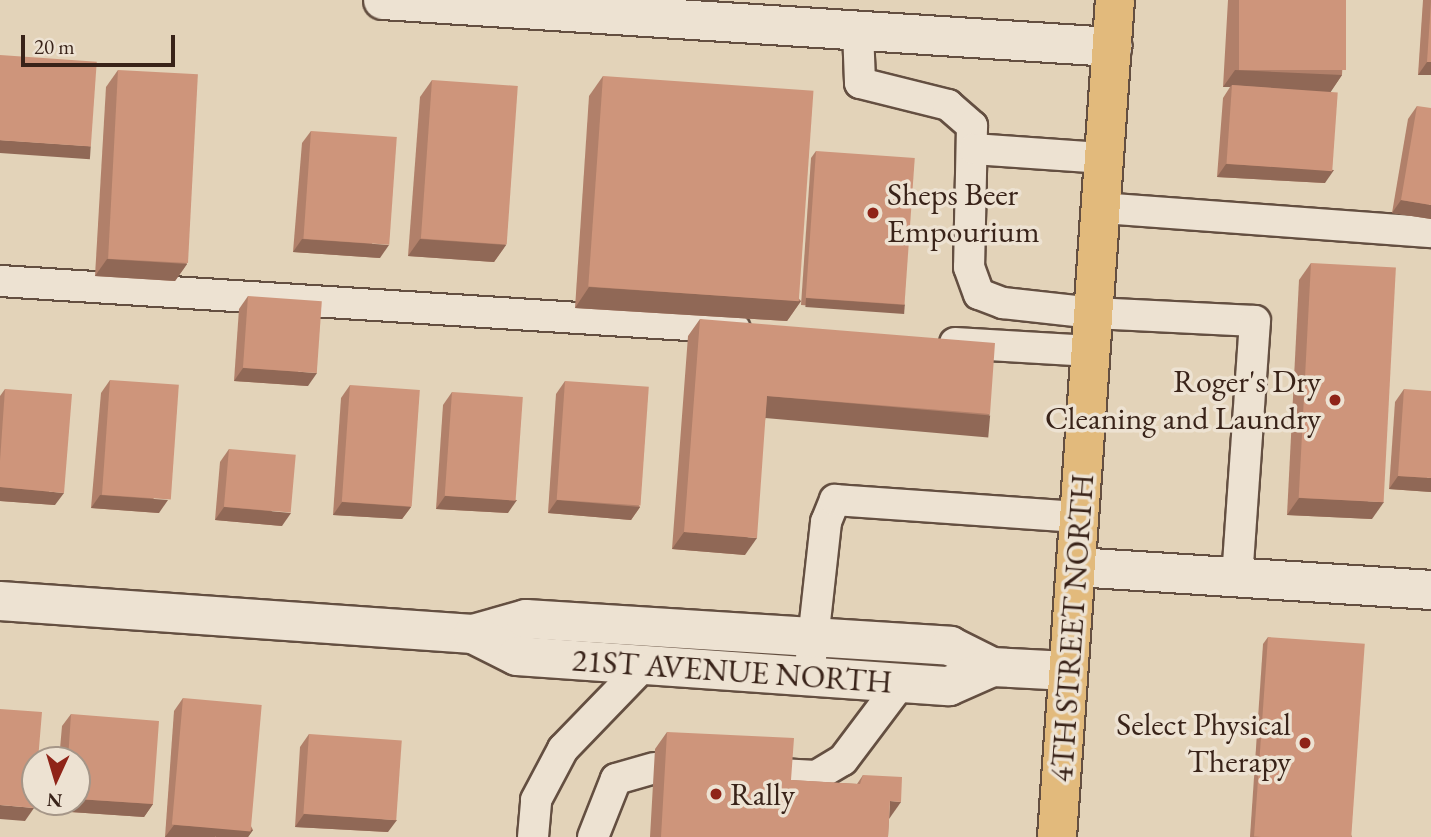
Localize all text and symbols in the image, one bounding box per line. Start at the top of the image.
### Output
scale bar [24,21,178,65]
text: 20 m [34,33,75,60]
place label: Sheps Beer Empourium [887,176,1040,251]
marker: Sheps Beer Empourium [865,205,881,221]
place label: Roger's Dry Cleaning and Laundry [1045,363,1321,438]
marker: Roger's Dry Cleaning and Laundry [1327,392,1343,408]
street label: 4TH STREET NORTH [1042,473,1102,783]
street label: 21ST AVENUE NORTH [571,641,893,701]
place label: Select Physical Therapy [1116,706,1291,781]
marker: Select Physical Therapy [1297,735,1313,751]
north arrow [21,746,91,816]
place label: Rally [730,775,795,813]
marker: Rally [708,786,724,802]
text: N [46,787,63,813]

